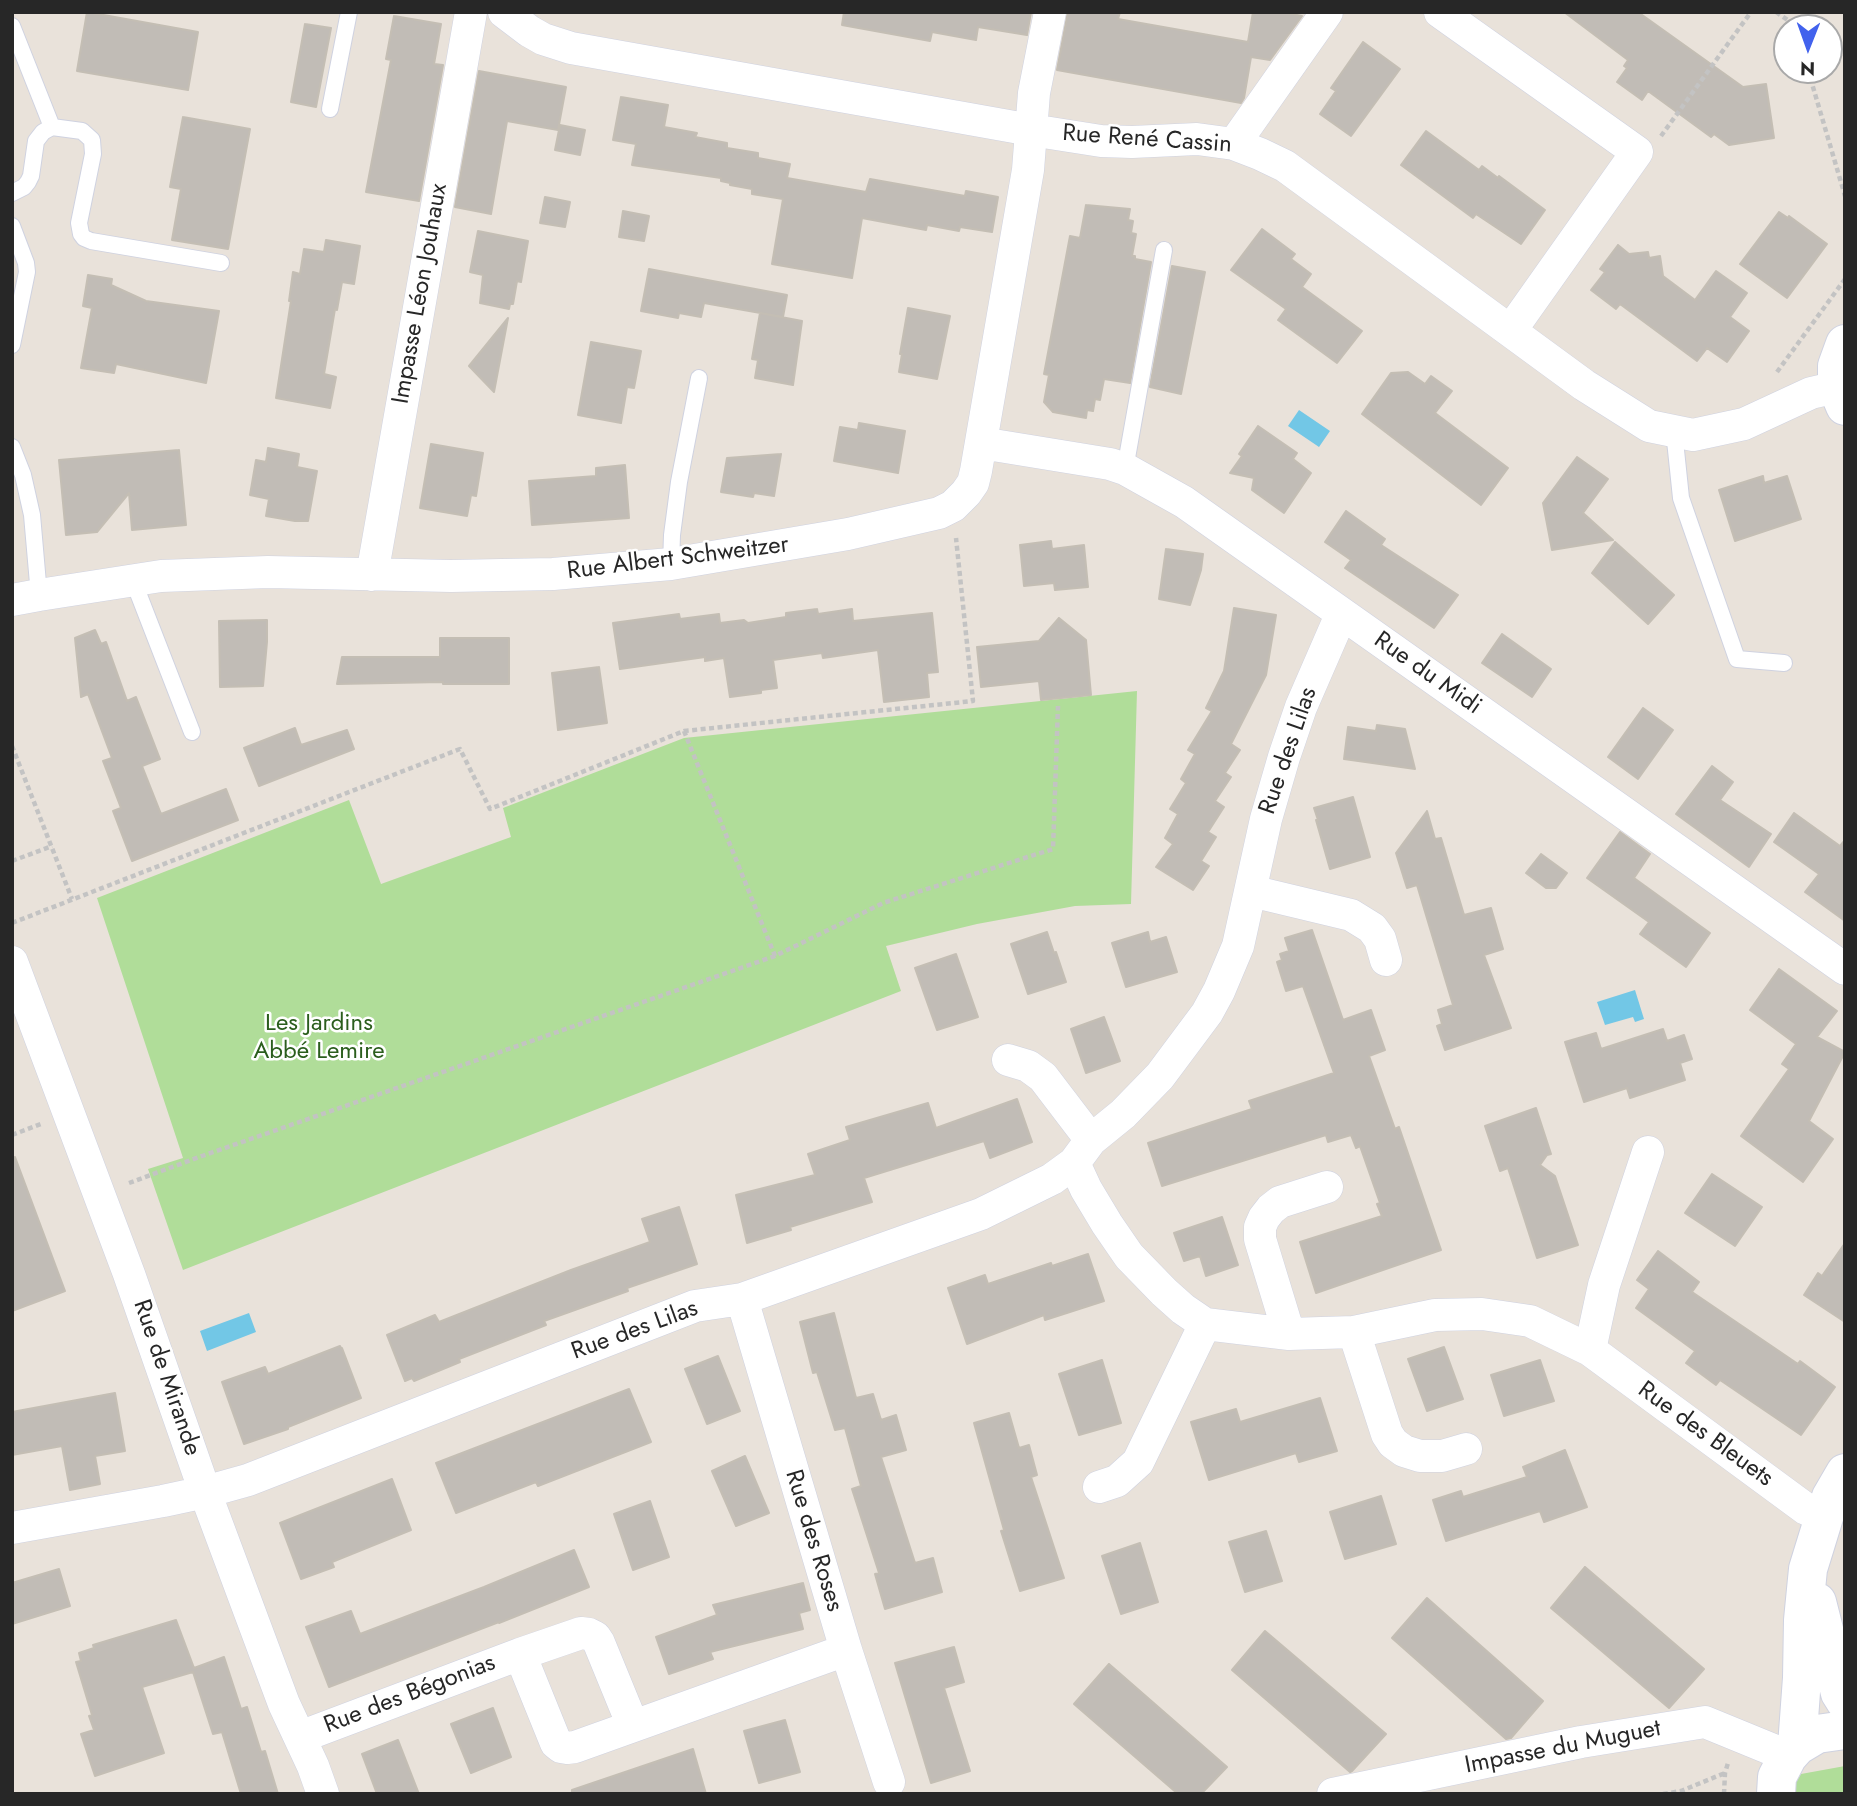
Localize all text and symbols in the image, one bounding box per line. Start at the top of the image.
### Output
north arrow [1773,14,1843,84]
text: N [1800,55,1815,82]
street label: Rue René Cassin [1061,120,1233,160]
street label: Impasse Léon Jouhaux [387,182,455,406]
street label: Rue Albert Schweitzer [566,531,790,587]
street label: Rue du Midi [1368,626,1486,722]
street label: Rue des Lilas [1254,684,1324,818]
park label: Les Jardins Abbé Lemire [253,1010,385,1066]
street label: Rue des Lilas [568,1295,702,1367]
street label: Rue de Mirande [126,1296,206,1460]
street label: Rue des Bleuets [1632,1376,1778,1494]
street label: Rue des Roses [778,1467,848,1615]
street label: Rue des Bégonias [320,1649,500,1741]
street label: Impasse du Muguet [1463,1715,1663,1781]

